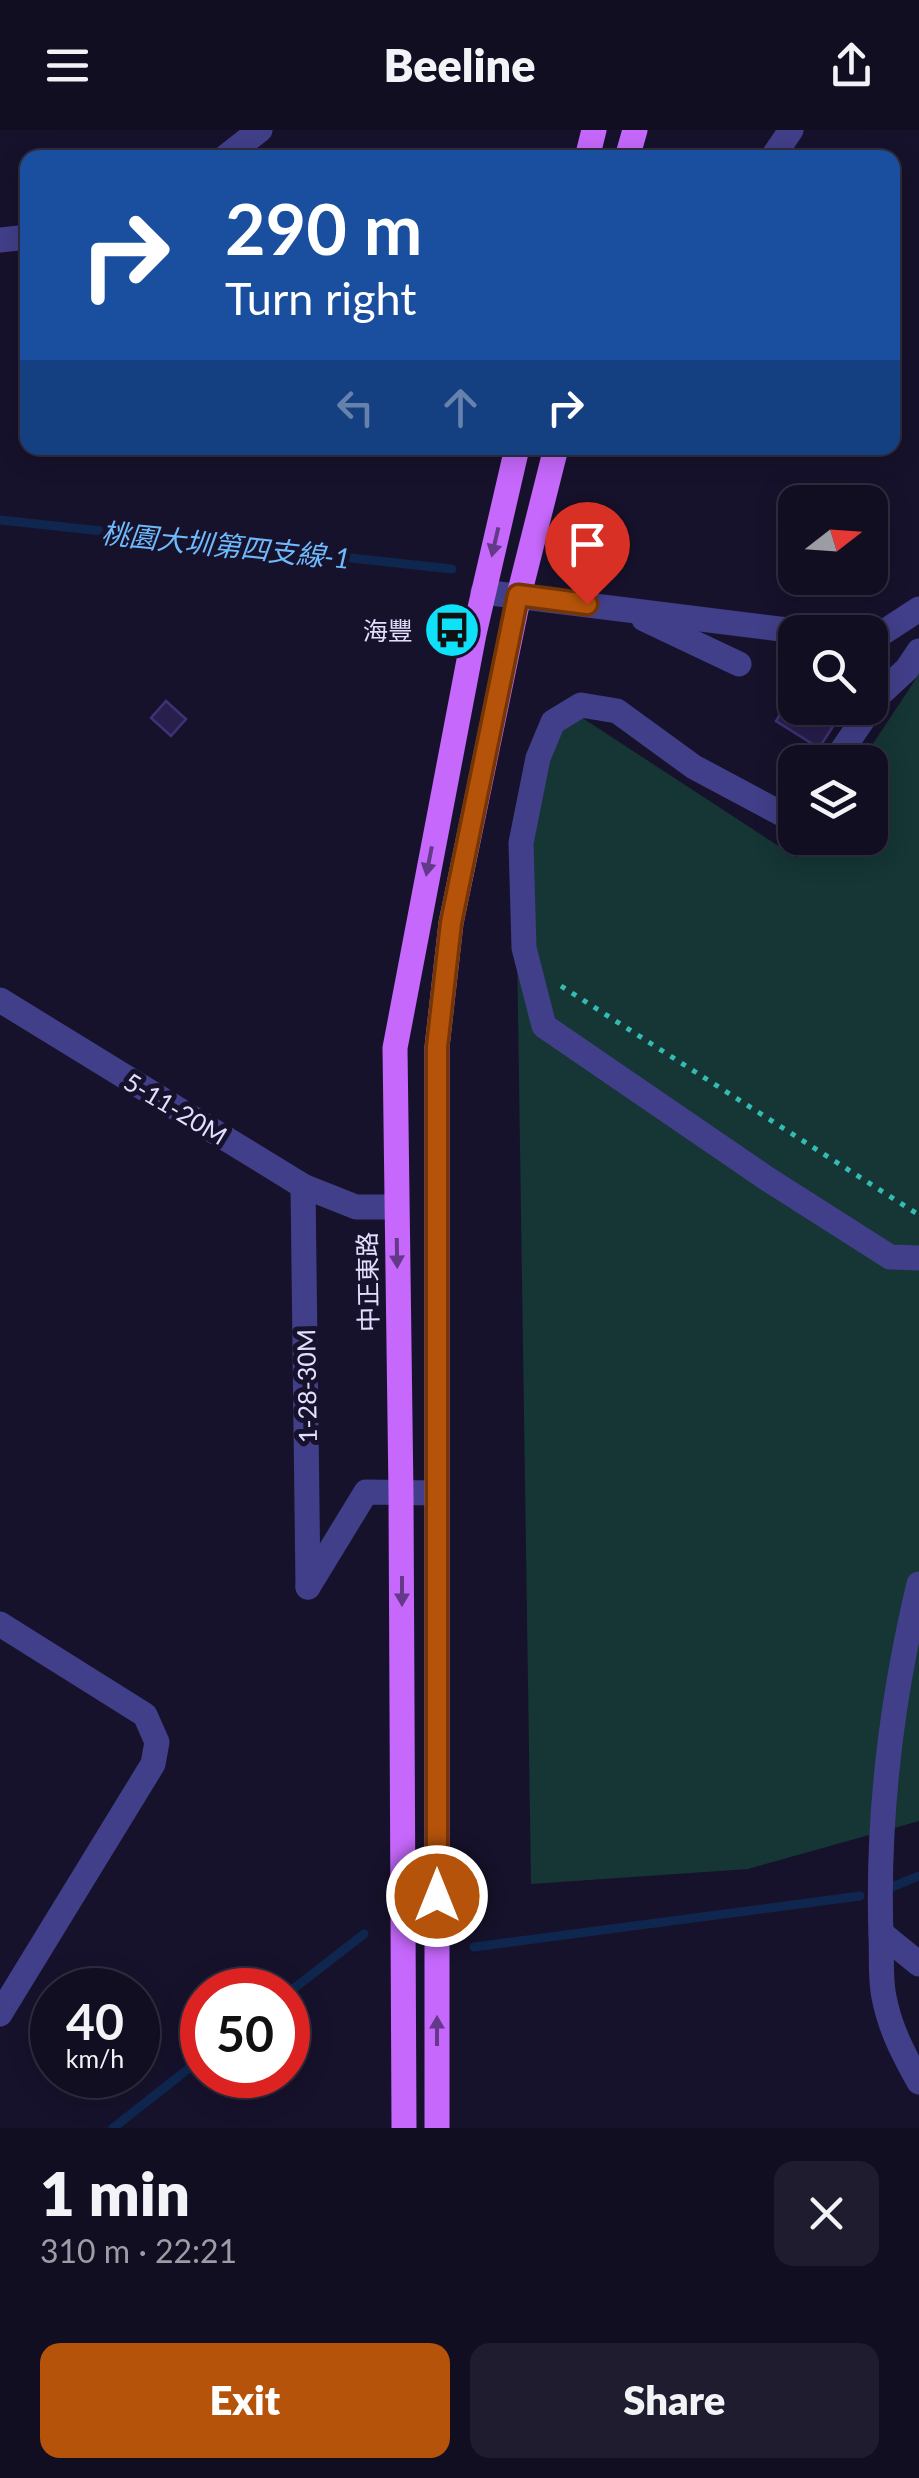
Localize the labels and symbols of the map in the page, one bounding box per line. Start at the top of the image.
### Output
north arrow [778,485,888,595]
pin [545,502,630,605]
water label: 桃園大圳第四支線-1 [100,515,352,575]
one-way arrow [487,527,502,558]
bus stop icon: 海豐 [422,600,482,660]
place label: 海豐 [363,615,413,645]
one-way arrow [420,846,436,877]
street label: 5-11-20M [119,1066,233,1150]
street label: 中正東路 [351,1232,383,1332]
one-way arrow [389,1237,405,1269]
street label: 1-28-30M [290,1329,322,1443]
one-way arrow [394,1576,410,1608]
position arrow [385,1844,489,1948]
speed limit sign: 50 [180,1968,310,2098]
one-way arrow [429,2014,445,2046]

